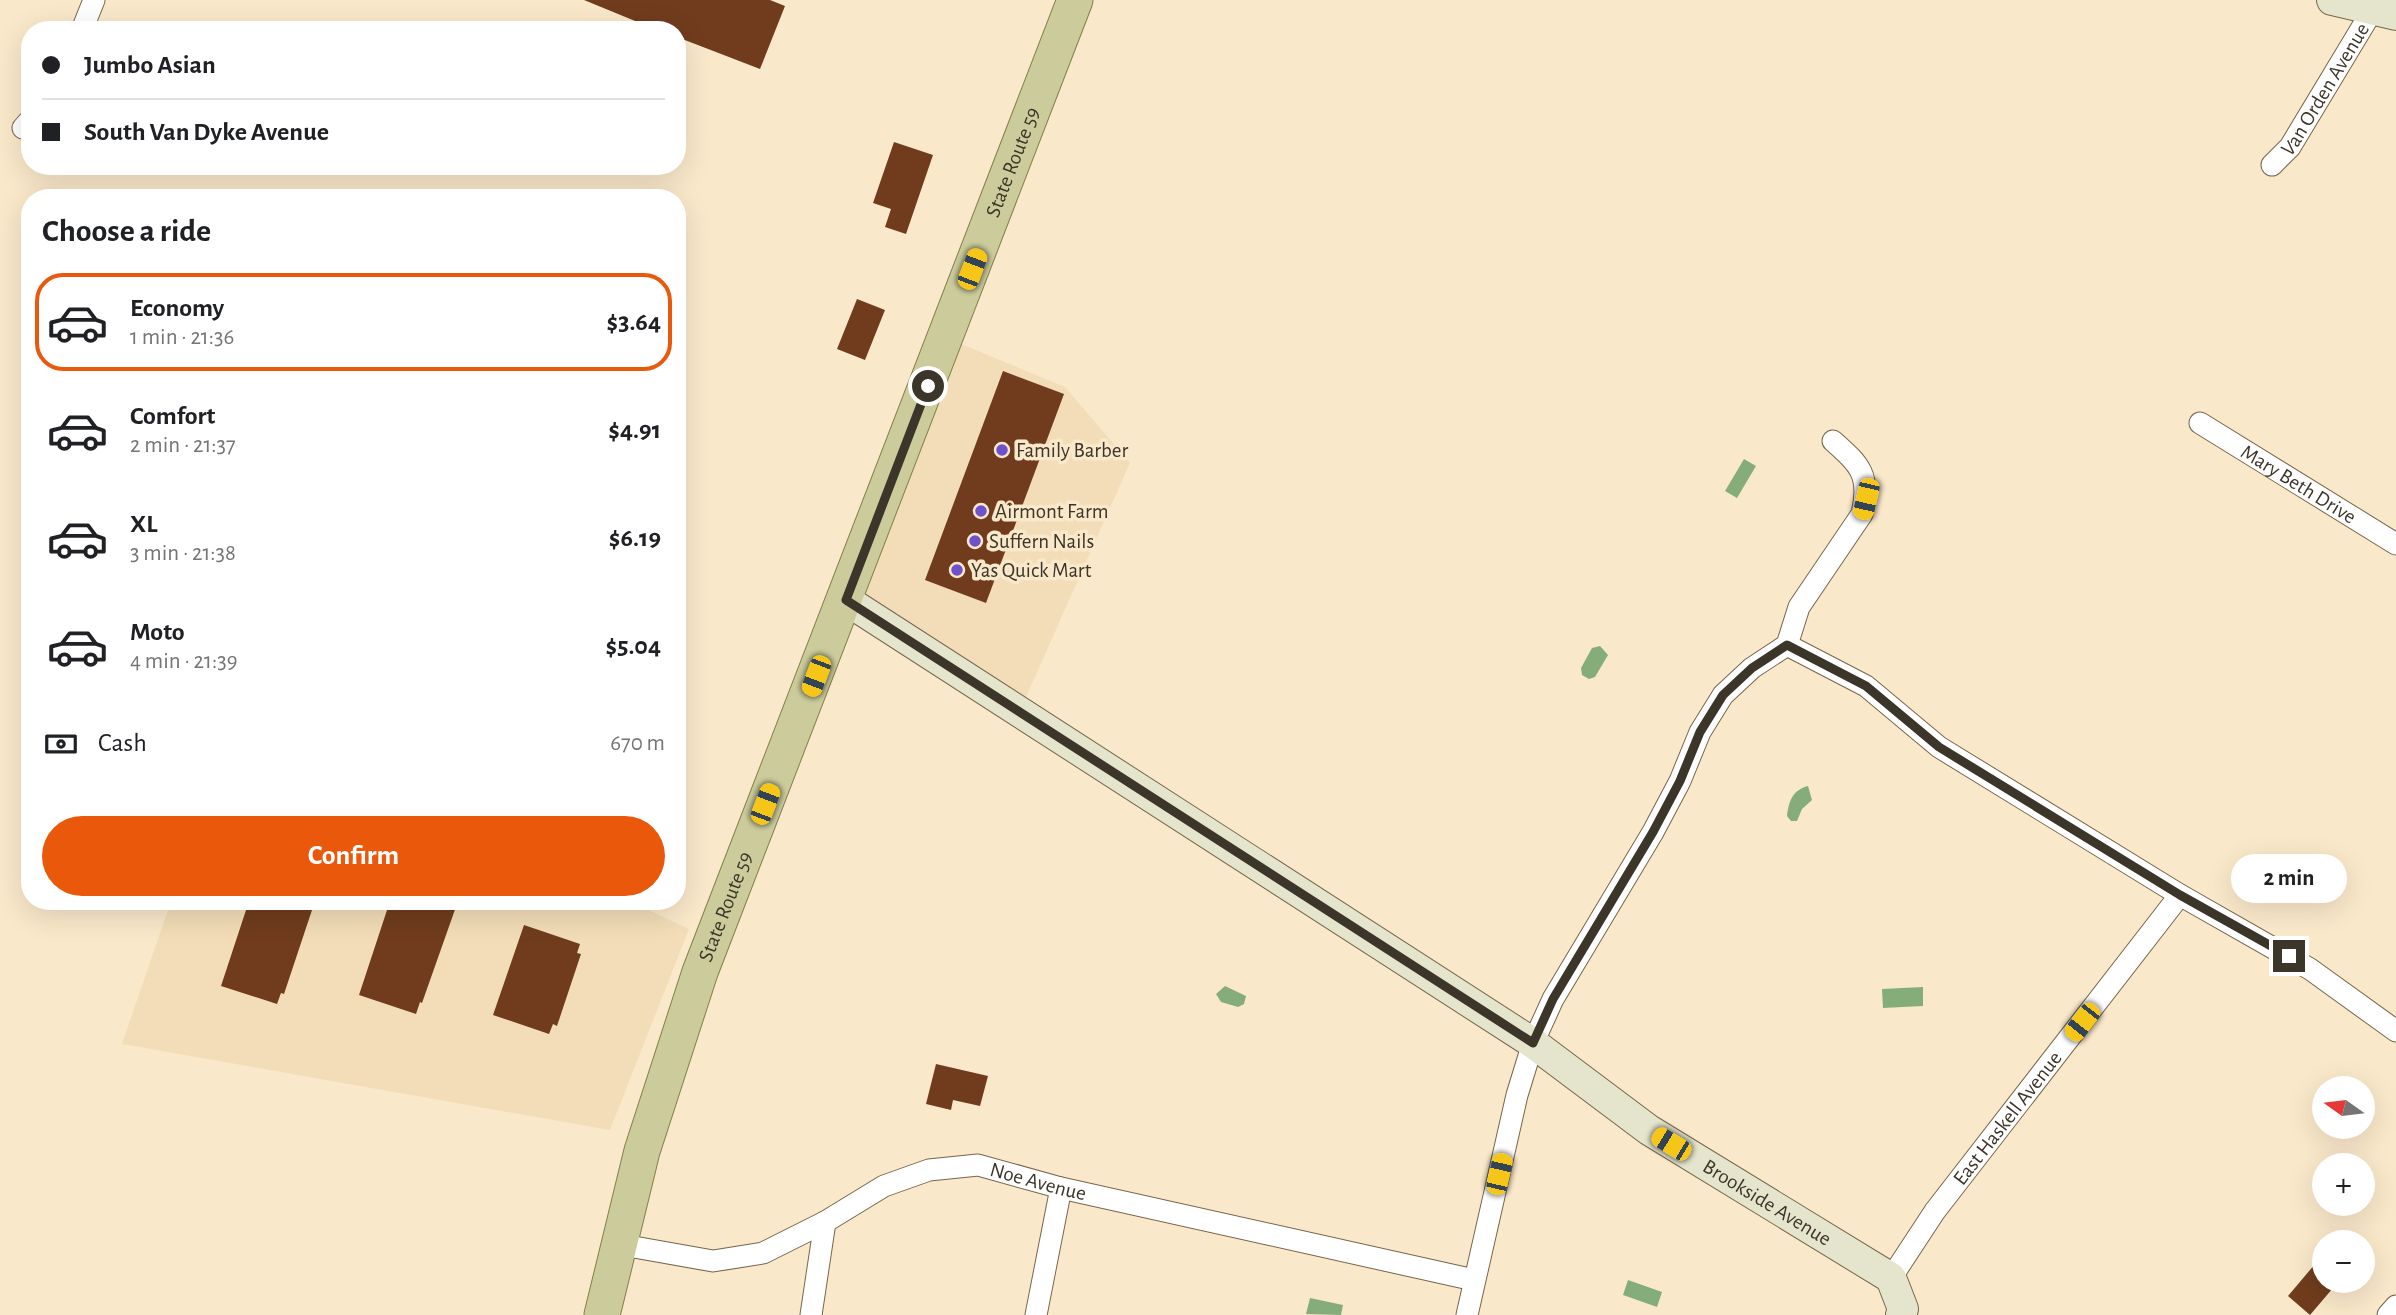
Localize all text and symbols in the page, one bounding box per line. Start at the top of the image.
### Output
street label: Van Orden Avenue [2277,19,2373,160]
text: Jumbo Asian [84,52,216,78]
street label: State Route 59 [982,104,1044,220]
text: South Van Dyke Avenue [84,119,329,145]
text: Choose a ride [42,215,211,247]
car [955,246,990,292]
icon: car [46,291,109,354]
text: Economy [130,295,224,321]
text: $3.64 [607,309,661,335]
text: 1 min · 21:36 [130,326,234,349]
route start [912,370,944,402]
icon: car [46,399,109,462]
text: Comfort [130,403,215,429]
text: $4.91 [608,417,661,443]
text: 2 min · 21:37 [130,434,236,457]
place label: Family Barber [1016,440,1129,461]
street label: Mary Beth Drive [2237,441,2360,528]
marker: Family Barber [994,442,1010,458]
car [1852,476,1881,522]
place label: Airmont Farm [995,501,1108,522]
marker: Airmont Farm [973,503,989,519]
icon: car [46,507,109,570]
text: XL [130,511,157,537]
text: $6.19 [609,525,661,551]
place label: Suffern Nails [989,531,1094,552]
marker: Suffern Nails [967,533,983,549]
text: 3 min · 21:38 [130,542,236,565]
place label: Yas Quick Mart [971,560,1092,581]
marker: Yas Quick Mart [949,562,965,578]
icon: car [46,615,109,678]
text: Moto [130,619,185,645]
text: $5.04 [605,633,661,659]
text: 4 min · 21:39 [130,650,237,673]
car [799,653,834,699]
icon: cash [42,725,80,763]
text: Cash [98,730,147,756]
text: 670 m [610,732,665,755]
car [748,781,783,827]
button: Confirm [42,816,665,896]
street label: State Route 59 [695,849,756,965]
callout: 2 min [2231,855,2347,904]
text: 2 min [2263,867,2315,890]
route end [2273,940,2305,972]
car [2061,999,2104,1045]
street label: East Haskell Avenue [1949,1047,2066,1189]
north arrow [2312,1076,2375,1139]
map controls [2312,1076,2375,1293]
car [1648,1124,1695,1164]
car [1485,1151,1514,1197]
button: + [2312,1153,2375,1216]
street label: Brookside Avenue [1699,1156,1835,1250]
street label: Noe Avenue [988,1159,1088,1204]
button: − [2312,1230,2375,1293]

